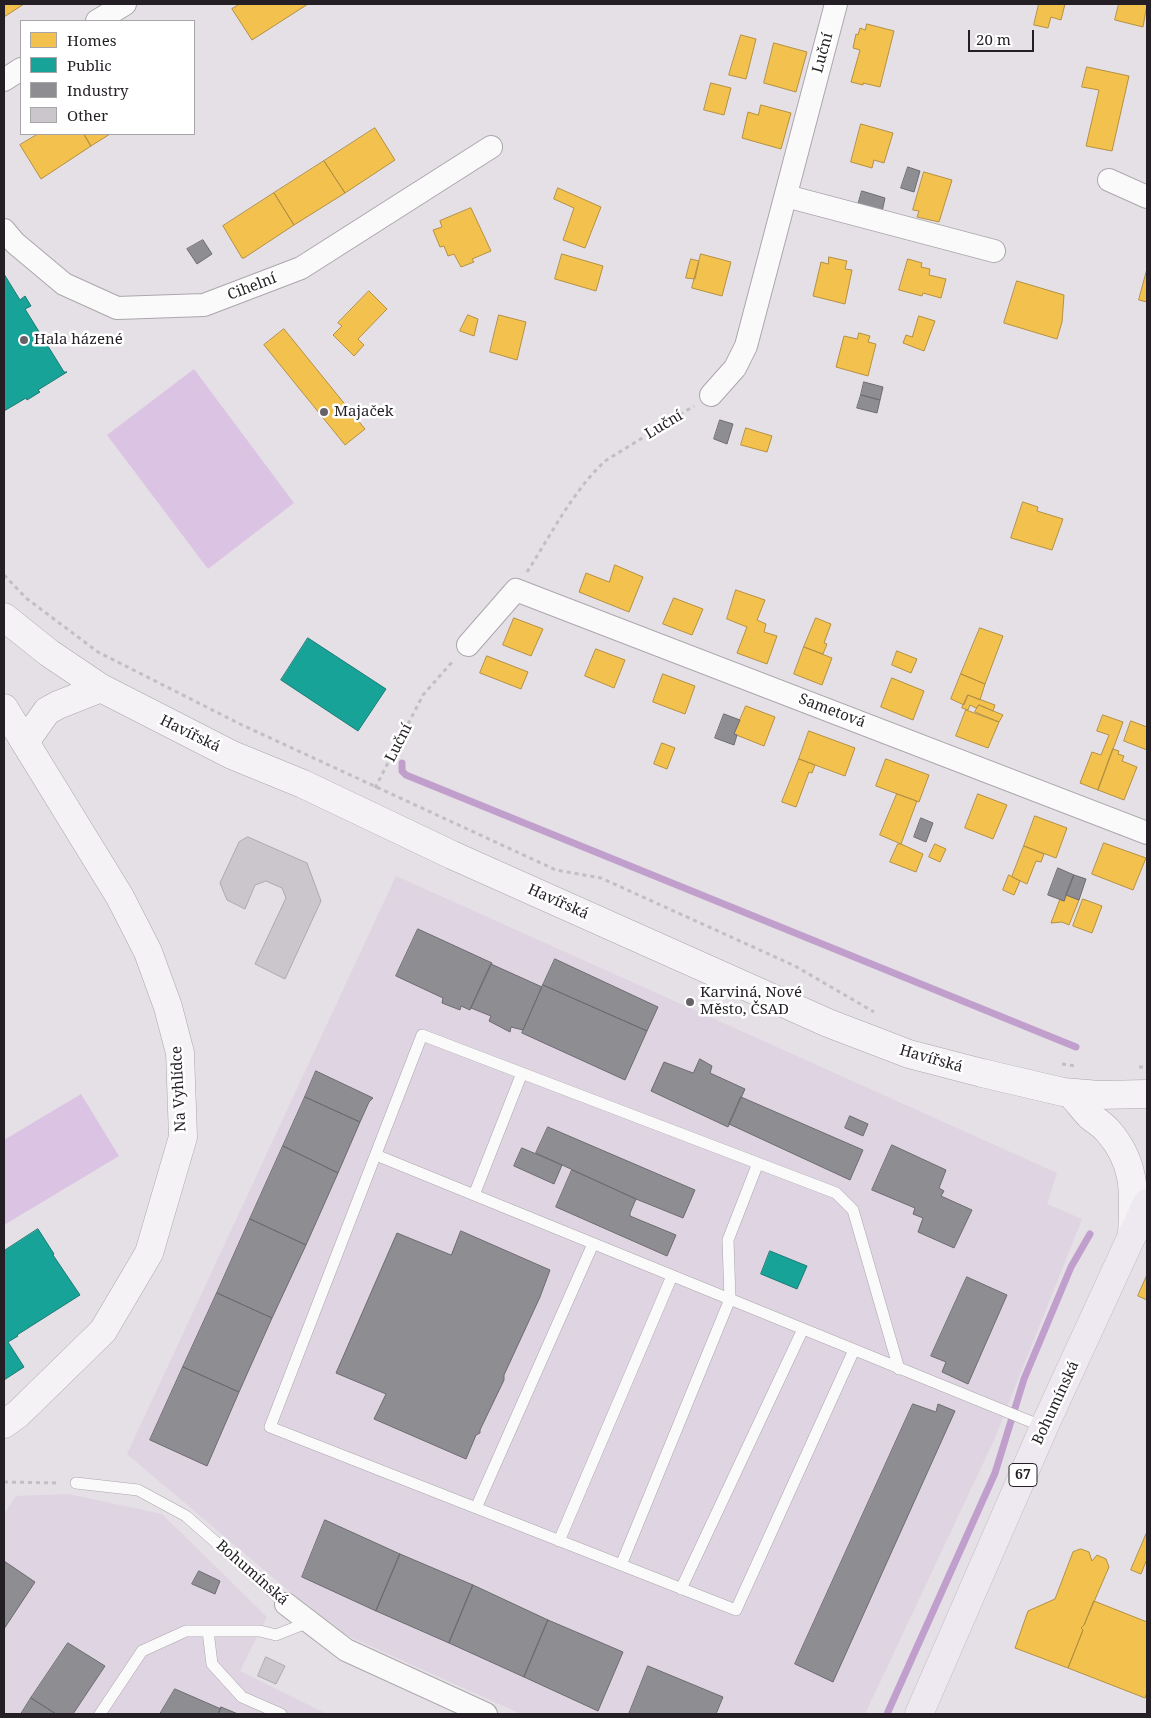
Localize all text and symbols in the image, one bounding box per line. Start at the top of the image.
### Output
legend [20,20,195,135]
scale bar [971,20,1037,52]
text: 20 m [976,29,1011,49]
text: Homes [67,30,117,50]
street label: Luční [809,31,837,75]
text: Public [67,55,112,75]
text: Industry [67,80,129,100]
text: Other [67,105,108,125]
street label: Cihelní [225,270,279,304]
place label: Hala házené [34,331,123,349]
marker: Hala házené [18,334,30,346]
place label: Majaček [334,403,394,421]
marker: Majaček [318,406,330,418]
street label: Luční [642,407,686,443]
street label: Sametová [796,690,868,732]
street label: Havířská [157,712,223,756]
street label: Luční [382,721,416,765]
street label: Havířská [525,881,591,923]
place label: Karviná, Nové Město, ČSAD [700,984,802,1019]
marker: Karviná, Nové Město, ČSAD [684,996,696,1008]
street label: Havířská [897,1041,965,1077]
street label: Na Vyhlídce [168,1046,190,1132]
street label: Bohumínská [1029,1358,1083,1448]
road number: 67 [1009,1464,1037,1486]
street label: Bohumínská [212,1537,292,1609]

